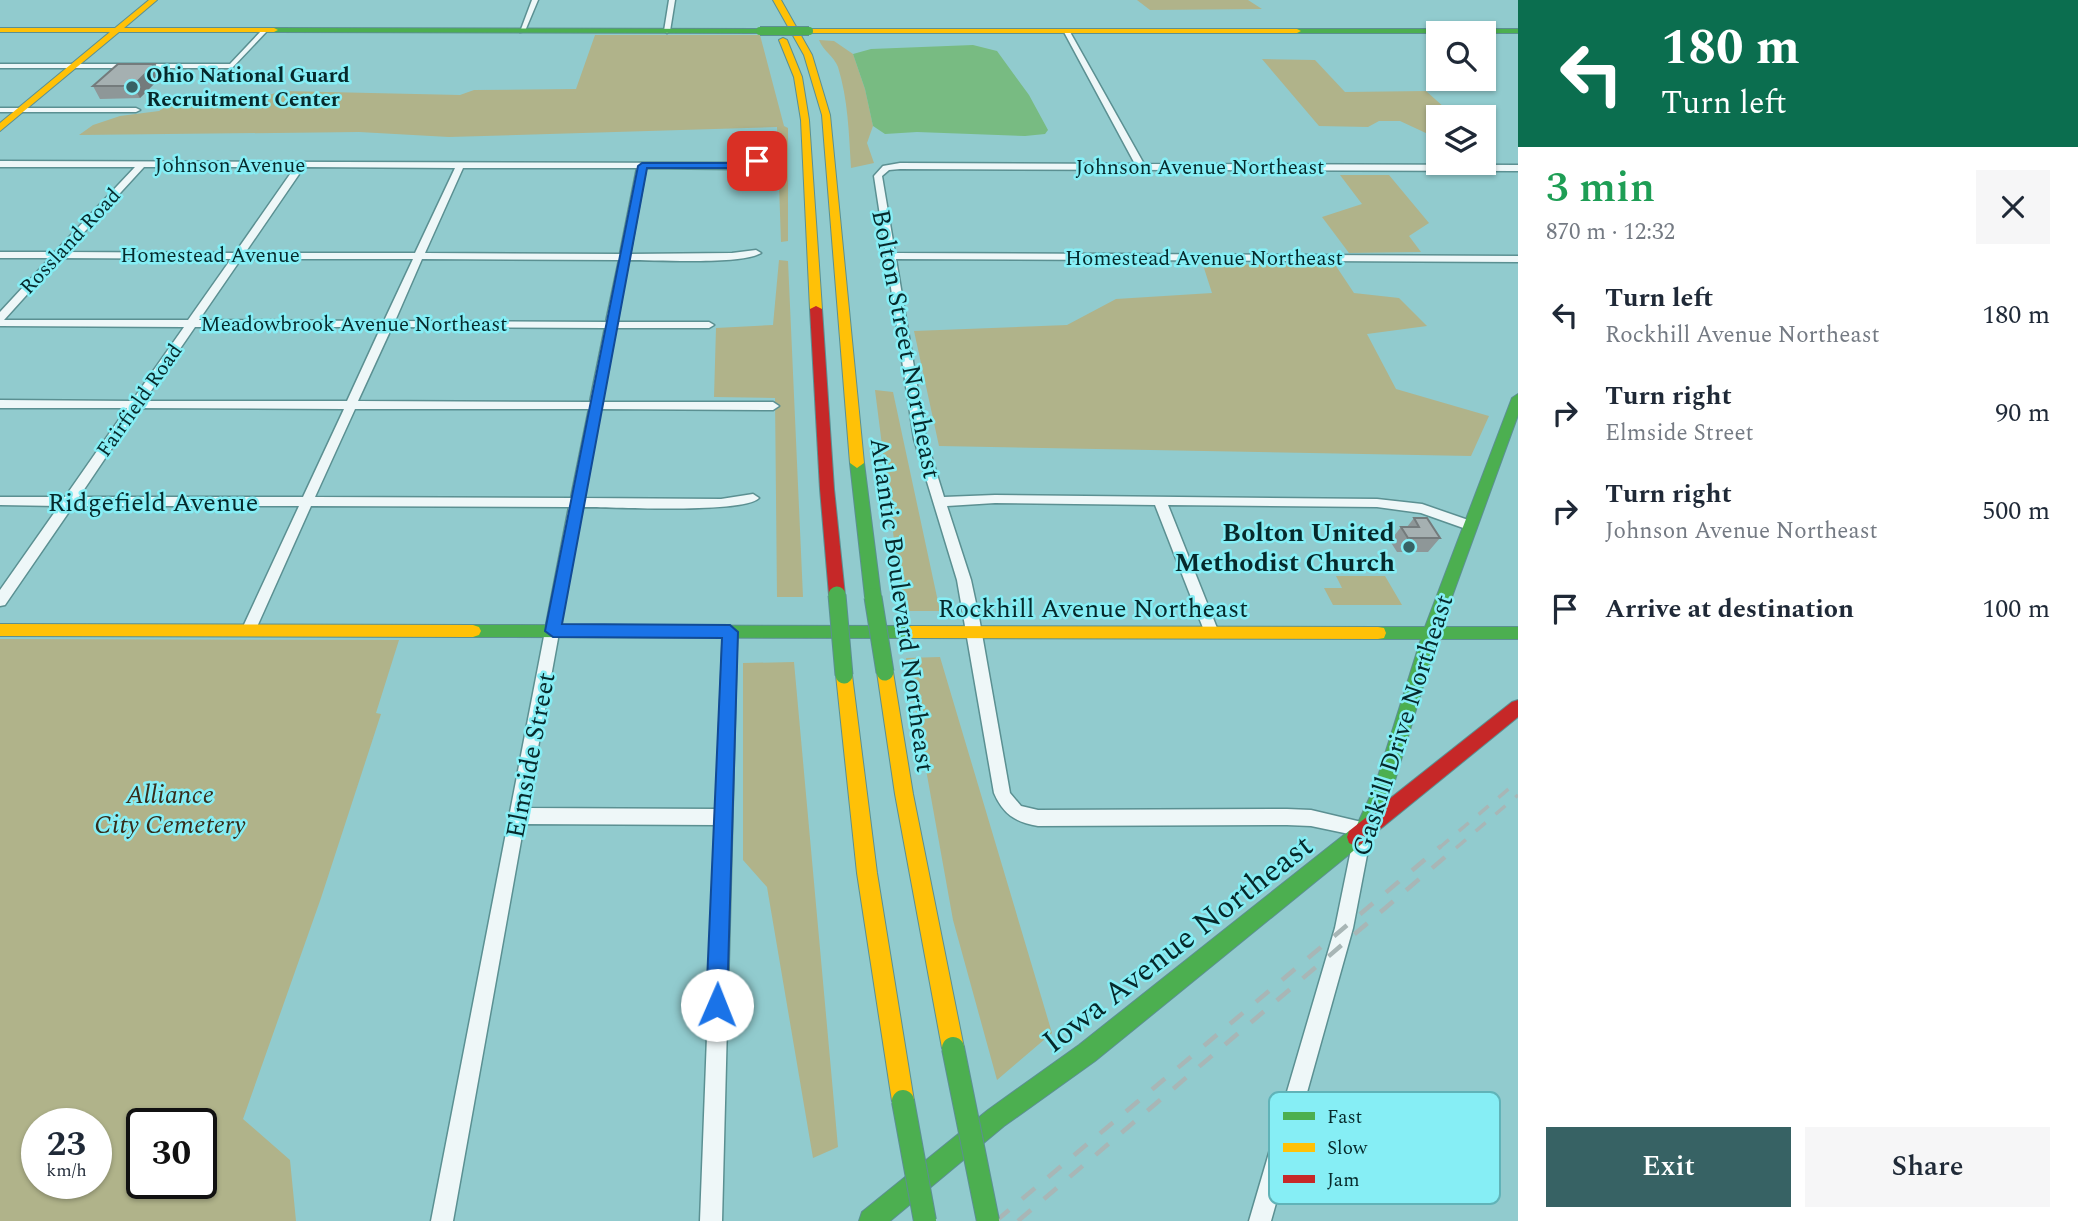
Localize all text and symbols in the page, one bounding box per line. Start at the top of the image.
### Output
text: 180 m [1661,11,1800,86]
map controls [1426,21,1496,175]
button: search [1426,21,1496,91]
icon: left [1546,28,1637,119]
place label: Ohio National Guard Recruitment Center [146,60,350,116]
marker: Ohio National Guard Recruitment Center [124,79,140,95]
text: Turn left [1661,79,1787,128]
button: layers [1426,105,1496,175]
pin [727,131,787,191]
icon: arrive [738,142,776,180]
street label: Johnson Avenue [155,150,305,182]
street label: Johnson Avenue Northeast [1076,152,1324,184]
text: 3 min [1546,157,1655,220]
button: close [1976,170,2050,244]
street label: Rossland Road [13,181,129,302]
street label: Bolton Street Northeast [860,206,952,482]
text: 870 m · 12:32 [1546,215,1675,250]
street label: Homestead Avenue [120,240,300,272]
street label: Homestead Avenue Northeast [1065,243,1343,275]
text: Turn left [1605,278,1713,318]
text: 180 m [1982,295,2050,335]
icon: left [1546,296,1584,334]
street label: Meadowbrook Avenue Northeast [201,309,507,341]
text: Rockhill Avenue Northeast [1605,318,1880,353]
street label: Fairfield Road [89,337,191,464]
text: Turn right [1605,376,1732,416]
text: 90 m [1995,393,2050,433]
icon: right [1546,394,1584,432]
text: Elmside Street [1605,416,1754,451]
street label: Atlantic Boulevard Northeast [859,435,945,775]
text: Turn right [1605,474,1732,514]
street label: Ridgefield Avenue [48,483,258,523]
text: 500 m [1982,491,2050,531]
icon: right [1546,492,1584,530]
place label: Bolton United Methodist Church [1174,513,1395,583]
text: Johnson Avenue Northeast [1605,514,1878,549]
marker: Bolton United Methodist Church [1401,539,1417,555]
street label: Rockhill Avenue Northeast [938,589,1248,629]
street label: Gaskill Drive Northeast [1342,589,1464,861]
text: Arrive at destination [1605,589,1854,629]
text: 100 m [1982,589,2050,629]
icon: arrive [1546,590,1584,628]
street label: Elmside Street [495,669,567,842]
park label: Alliance City Cemetery [94,775,246,845]
street label: Iowa Avenue Northeast [1032,822,1324,1066]
position arrow [680,968,754,1042]
legend [1269,1092,1500,1204]
text: Fast [1327,1103,1363,1132]
speed limit sign: 30 [126,1108,217,1199]
text: 23 [47,1118,86,1171]
button: Exit [1546,1127,1791,1207]
button: Share [1805,1127,2050,1207]
text: Slow [1327,1134,1368,1163]
text: km/h [46,1157,87,1184]
text: Jam [1327,1166,1359,1195]

